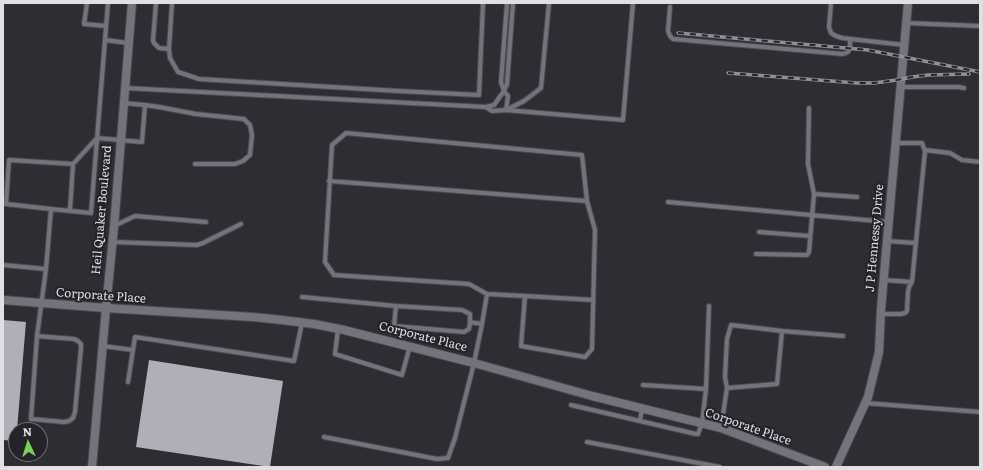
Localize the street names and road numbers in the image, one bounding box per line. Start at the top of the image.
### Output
street label: Heil Quaker Boulevard [89,145,115,275]
street label: J P Hennessy Drive [863,184,887,292]
street label: Corporate Place [55,286,147,306]
street label: Corporate Place [377,319,469,355]
street label: Corporate Place [703,405,793,449]

